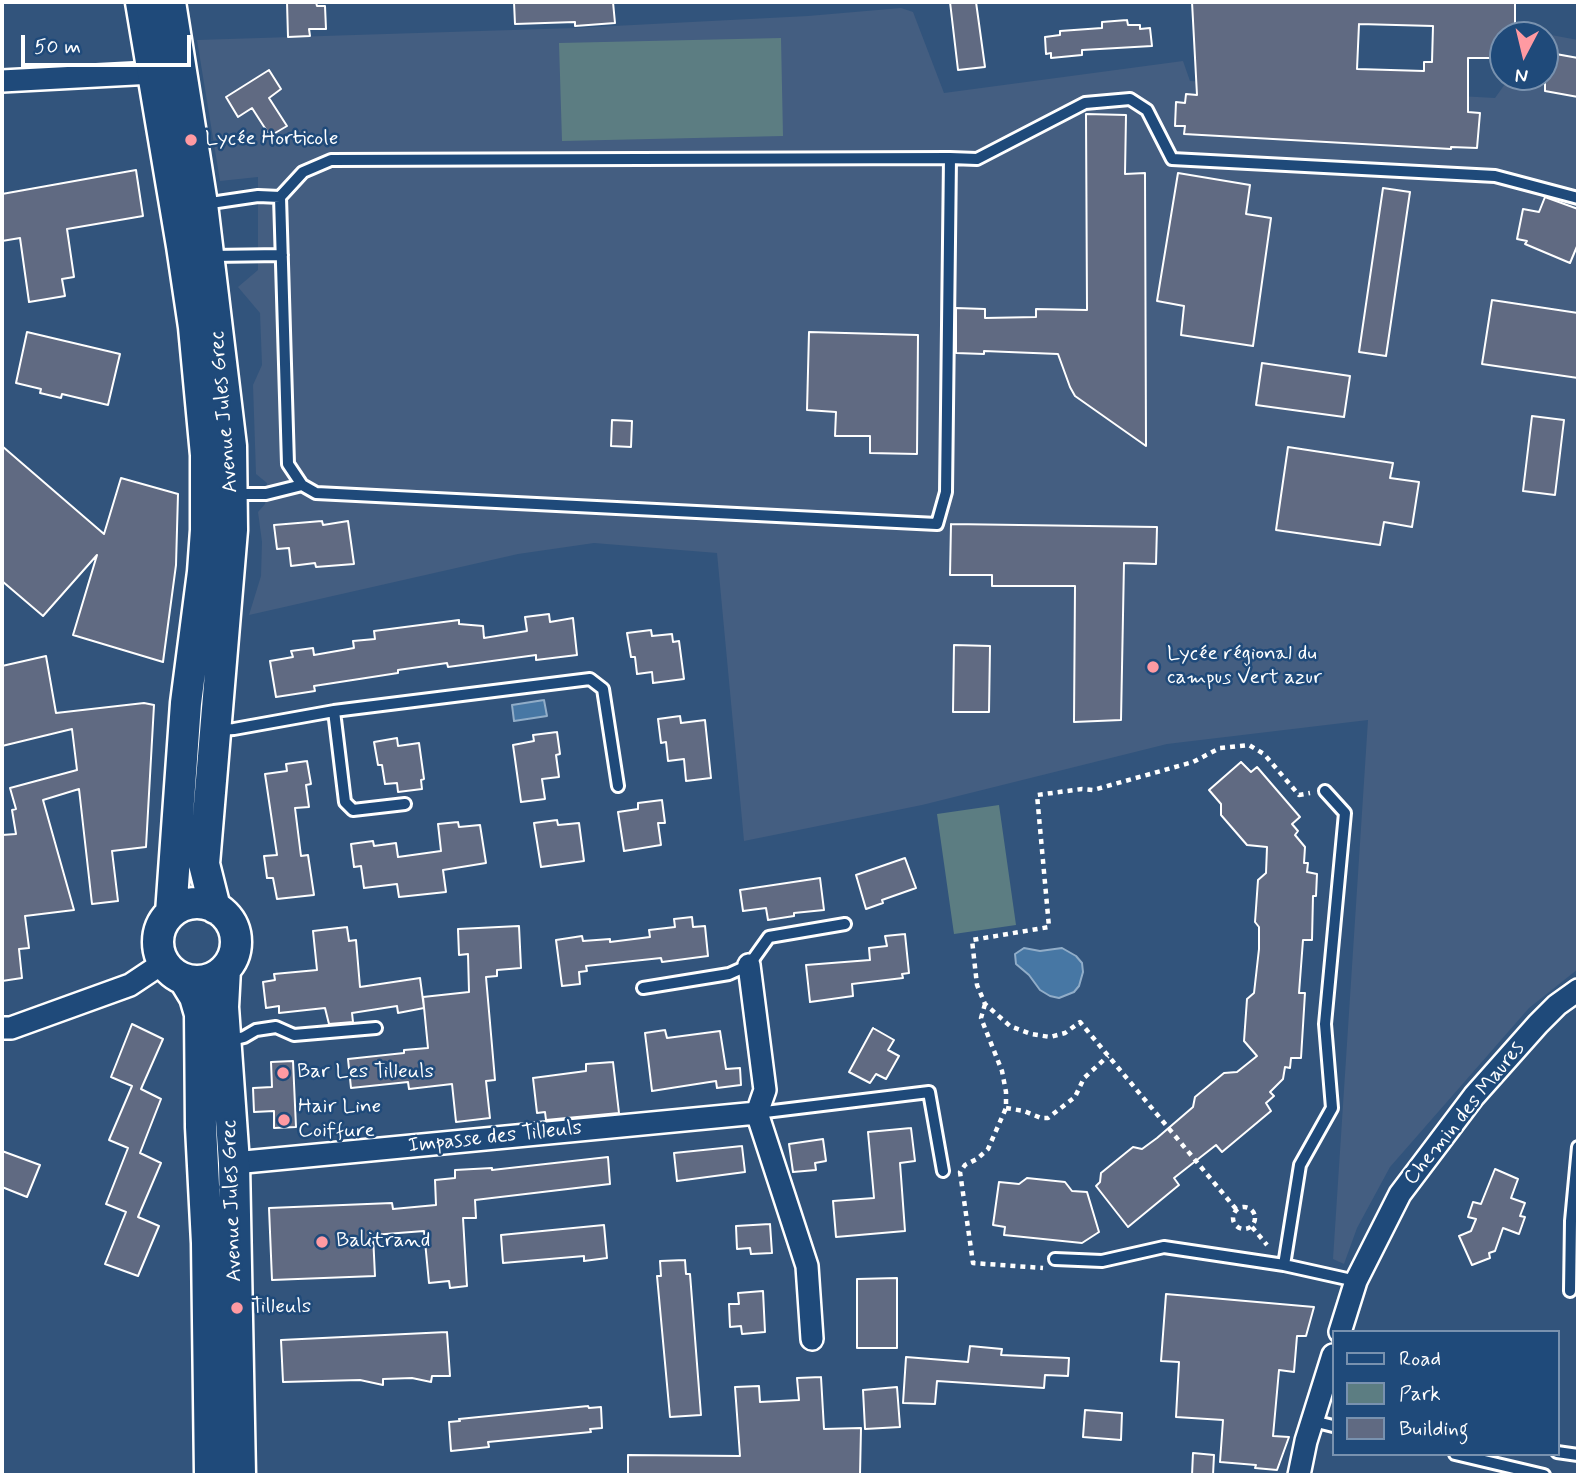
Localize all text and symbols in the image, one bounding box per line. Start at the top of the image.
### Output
scale bar [24,21,194,65]
north arrow [1489,21,1559,91]
text: 50 m [34,33,81,61]
text: N [1514,62,1529,89]
place label: Lycée Horticole [205,127,339,153]
marker: Lycée Horticole [183,132,199,148]
street label: Avenue Jules Grec [205,330,245,494]
place label: Lycée régional du campus Vert azur [1167,642,1322,692]
marker: Lycée régional du campus Vert azur [1145,659,1161,675]
street label: Chemin des Maures [1399,1037,1531,1191]
place label: Bar Les Tilleuls [297,1060,434,1086]
marker: Bar Les Tilleuls [275,1065,291,1081]
place label: Hair Line Coiffure [298,1095,381,1145]
marker: Hair Line Coiffure [276,1112,292,1128]
street label: Impasse des Tilleuls [407,1116,583,1160]
street label: Avenue Jules Grec [218,1120,248,1282]
place label: Balitrand [336,1229,430,1255]
marker: Balitrand [314,1234,330,1250]
place label: Tilleuls [251,1295,311,1321]
marker: Tilleuls [229,1300,245,1316]
legend [1332,1330,1559,1456]
text: Road [1399,1345,1441,1373]
text: Park [1399,1380,1441,1408]
text: Building [1399,1415,1469,1443]

